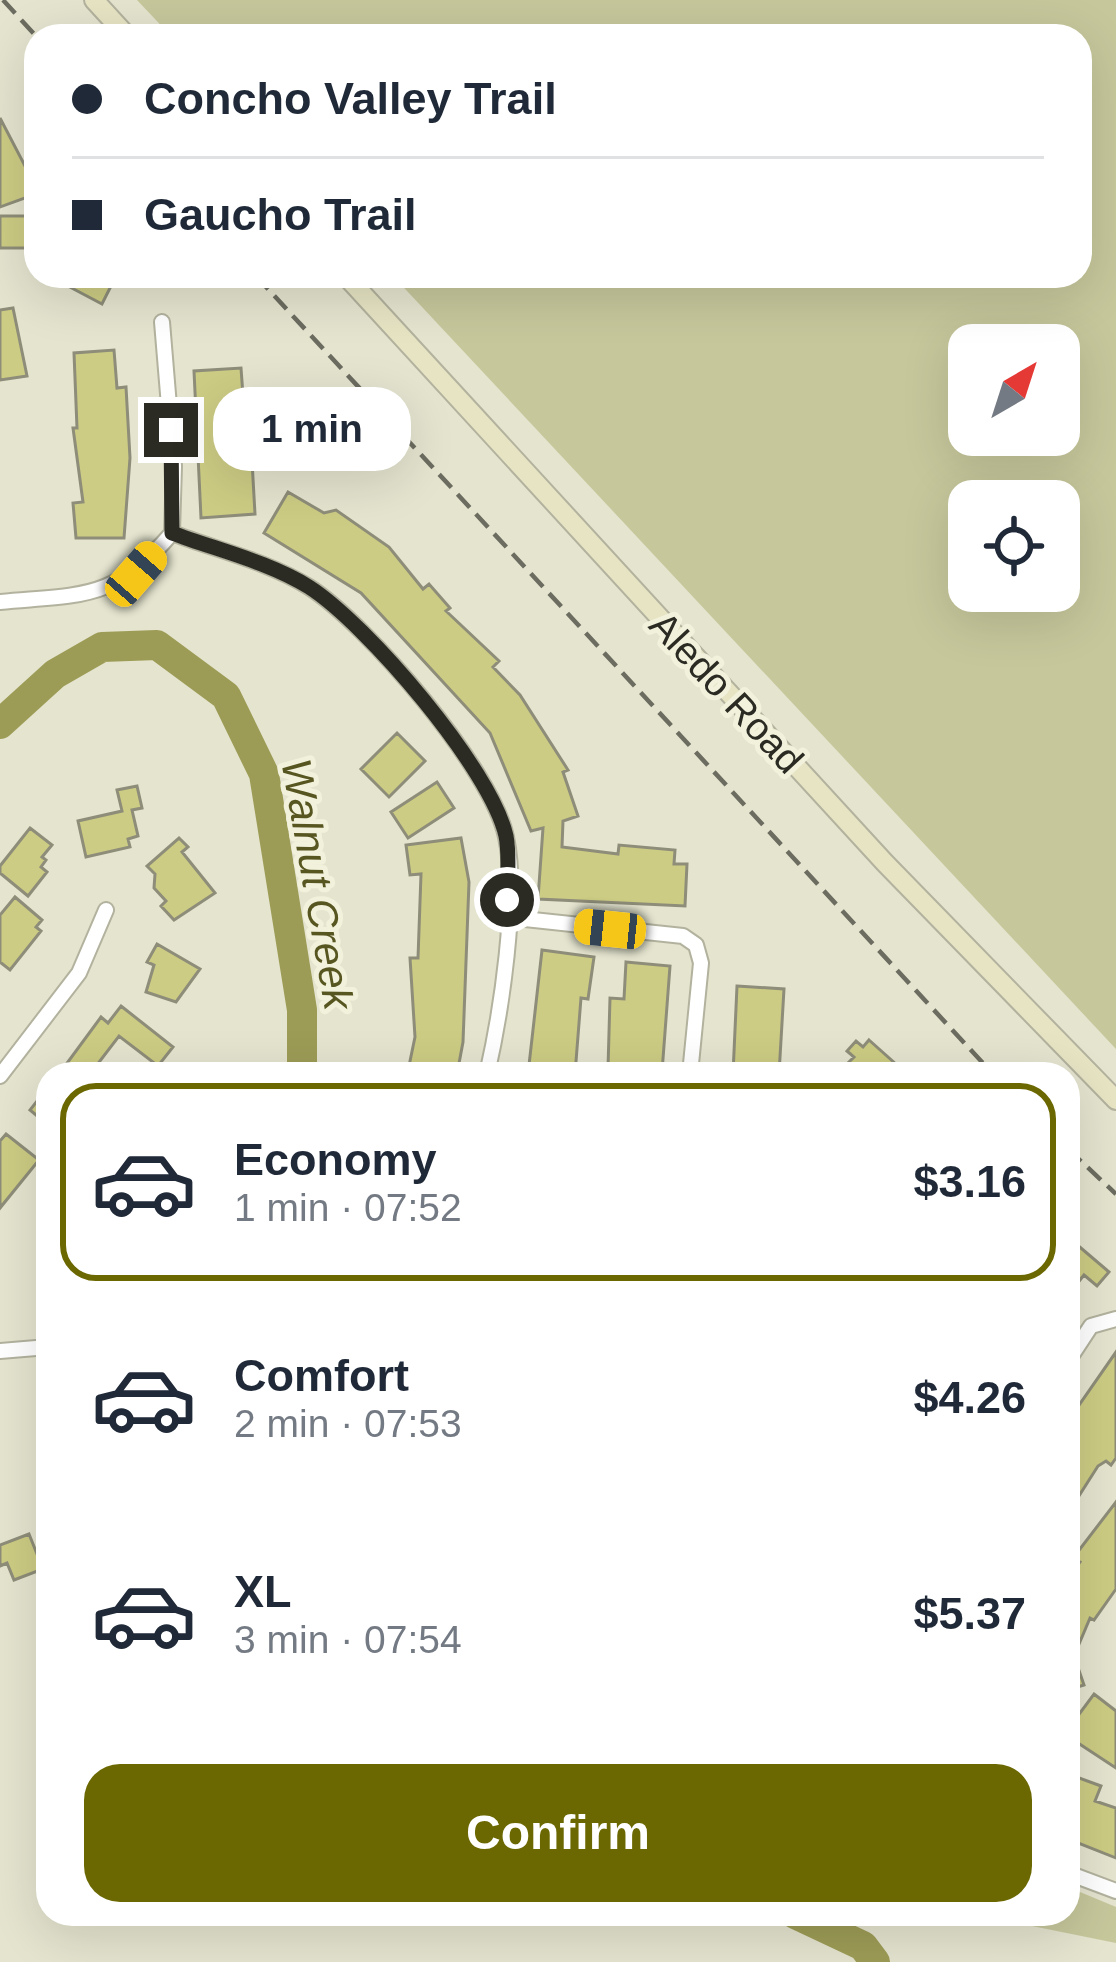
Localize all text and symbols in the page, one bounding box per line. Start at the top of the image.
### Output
text: Concho Valley Trail [144,73,557,124]
text: Gaucho Trail [144,189,417,240]
north arrow [948,324,1080,456]
map controls [948,324,1080,612]
callout: 1 min [213,388,411,472]
route end [144,403,198,457]
text: 1 min [261,407,363,450]
button: locate [948,480,1080,612]
car [99,535,173,613]
street label: Aledo Road [641,603,812,782]
water label: Walnut Creek [272,755,363,1015]
route start [480,873,534,927]
car [572,907,648,951]
icon: car [90,1128,198,1236]
text: Economy [234,1134,437,1185]
text: $3.16 [913,1156,1026,1207]
text: 1 min · 07:52 [234,1186,462,1229]
icon: car [90,1344,198,1452]
text: Comfort [234,1350,409,1401]
text: $4.26 [913,1372,1026,1423]
text: 2 min · 07:53 [234,1402,462,1445]
icon: car [90,1560,198,1668]
text: XL [234,1566,292,1617]
text: $5.37 [913,1588,1026,1639]
text: 3 min · 07:54 [234,1618,462,1661]
button: Confirm [84,1764,1032,1902]

